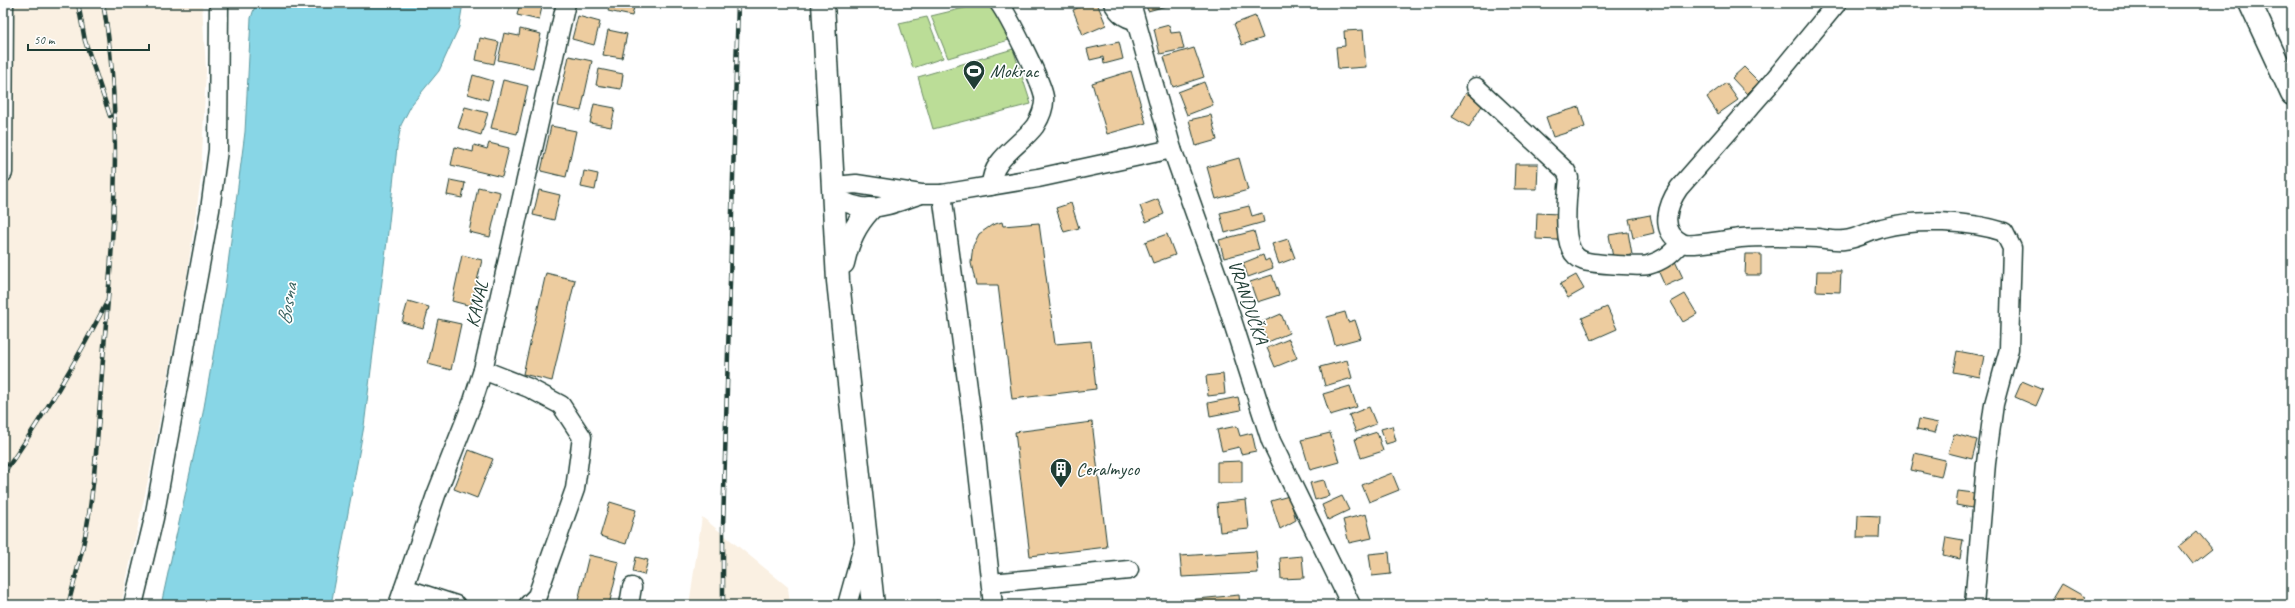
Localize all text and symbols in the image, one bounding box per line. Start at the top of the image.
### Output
scale bar [28,26,149,52]
text: 50 m [34,32,56,48]
sports icon: Mokrac [961,58,987,91]
place label: Mokrac [990,59,1040,83]
street label: VRANDUČKA [1222,257,1274,348]
street label: KANAL [460,278,494,330]
water label: Bosna [271,280,303,327]
building icon: Ceralmyco [1048,456,1074,489]
place label: Ceralmyco [1076,457,1141,481]

